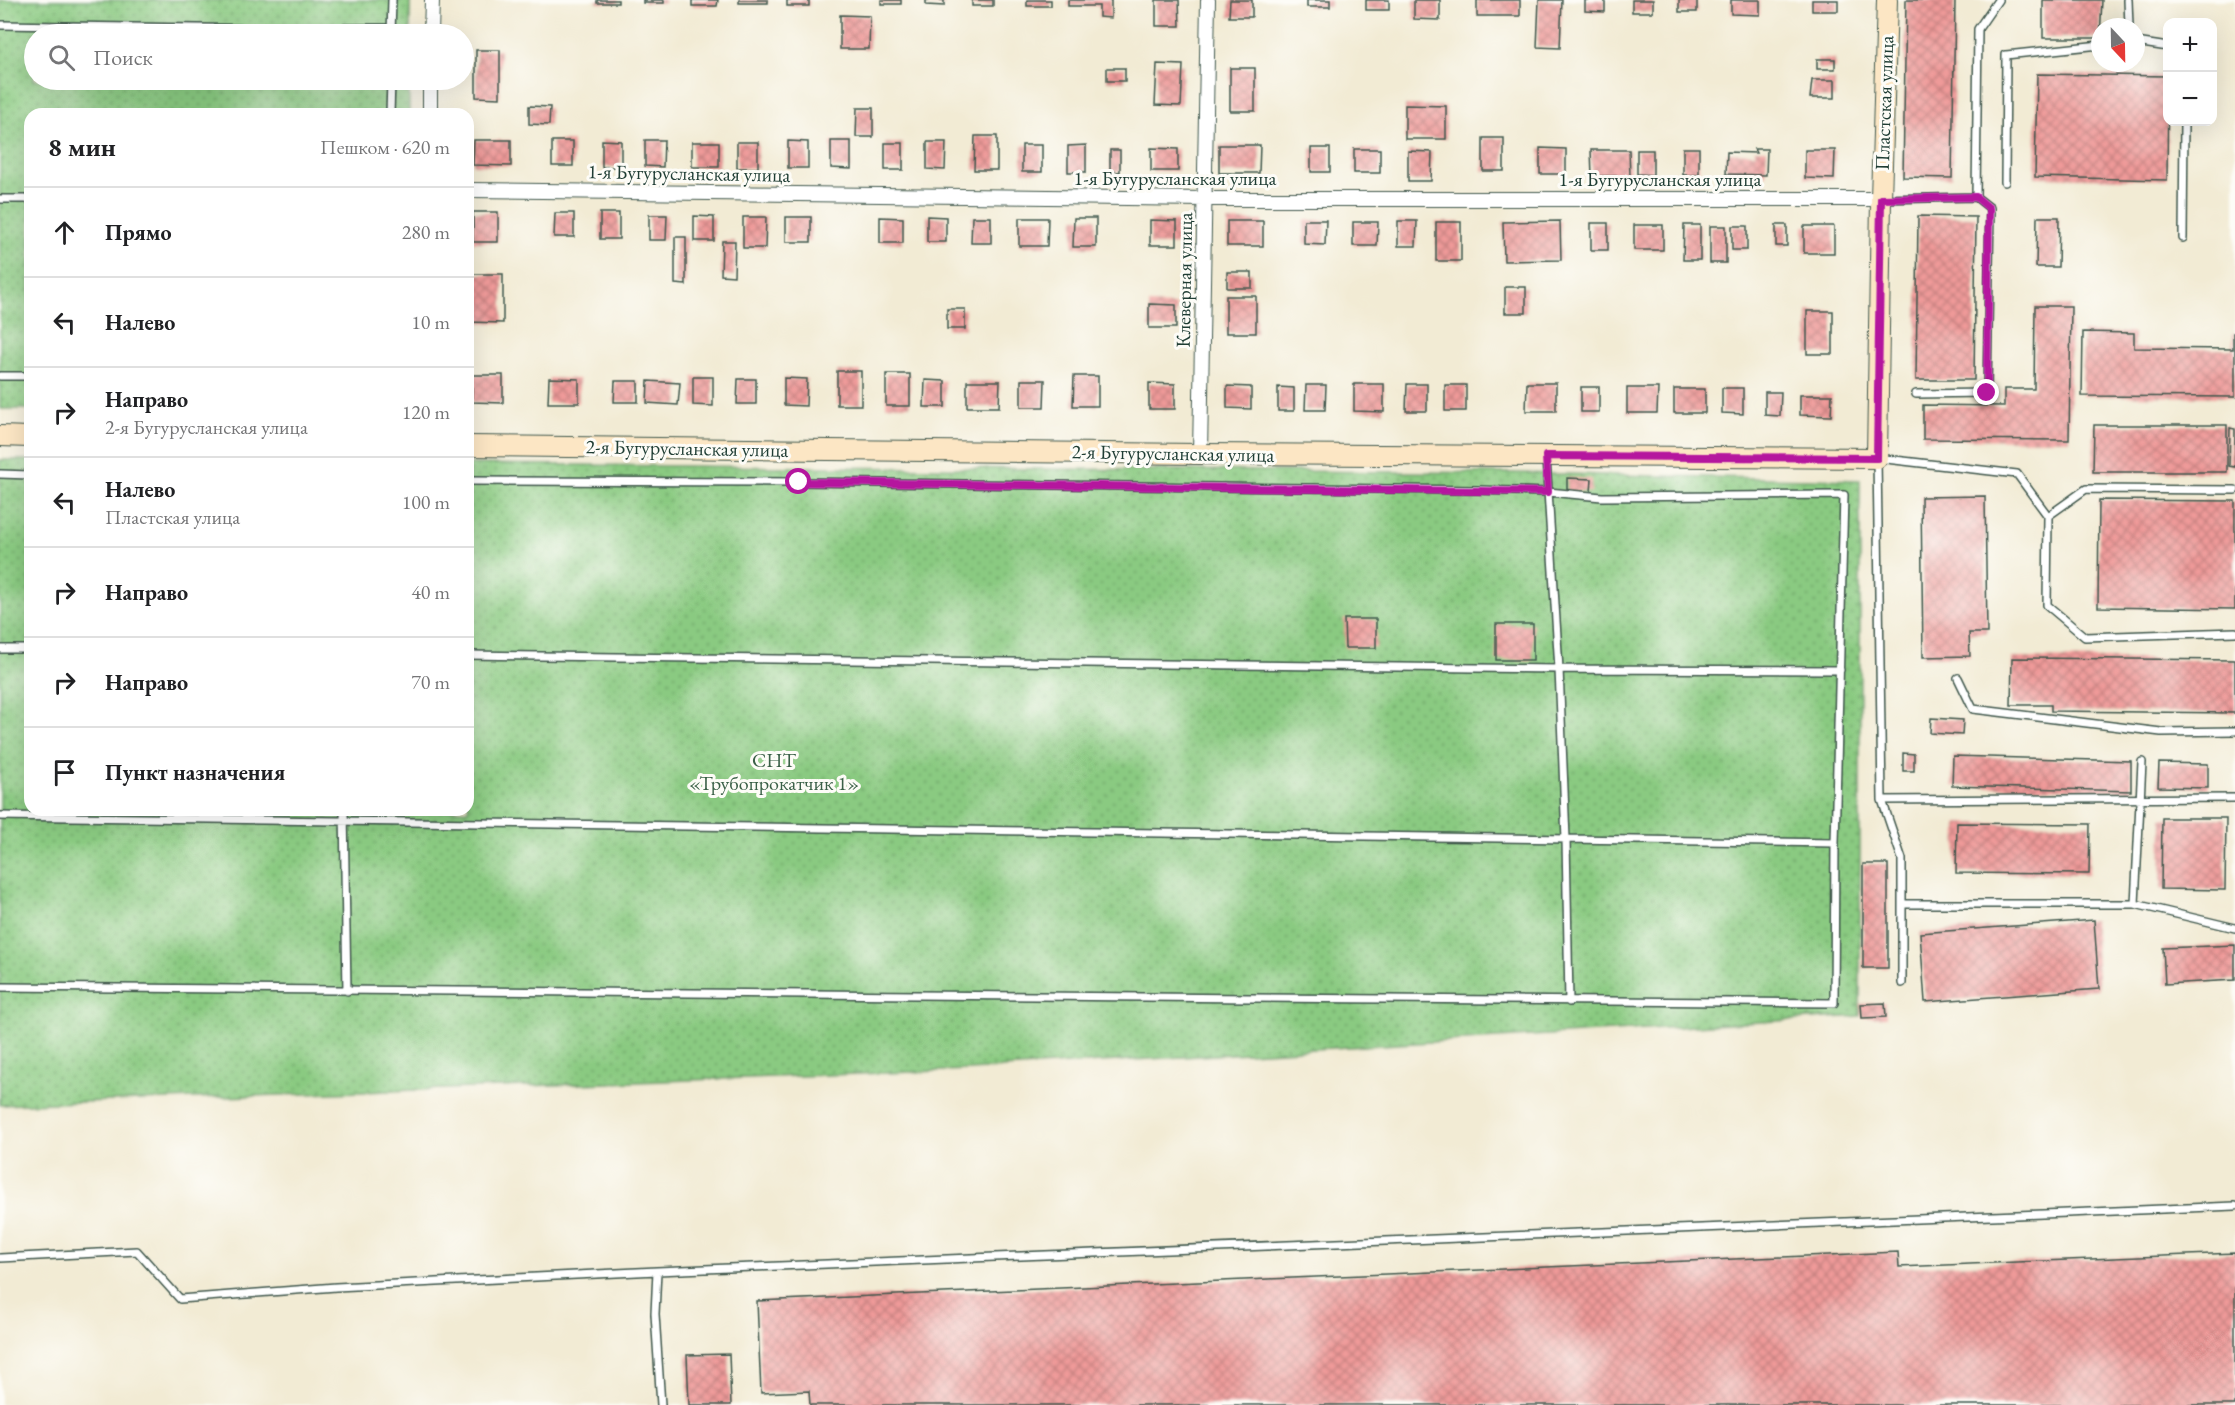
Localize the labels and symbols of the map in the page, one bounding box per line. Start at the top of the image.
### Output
north arrow [2091,18,2145,72]
street label: Пластская улица [1869,35,1899,171]
street label: 1-я Бугурусланская улица [587,158,791,188]
street label: 1-я Бугурусланская улица [1074,165,1276,191]
street label: 1-я Бугурусланская улица [1559,166,1761,192]
street label: Клеверная улица [1170,212,1198,348]
route end [1973,379,1999,405]
street label: 2-я Бугурусланская улица [585,433,789,463]
street label: 2-я Бугурусланская улица [1071,438,1275,468]
route start [785,468,811,494]
park label: СНТ «Трубопрокатчик 1» [689,747,859,796]

